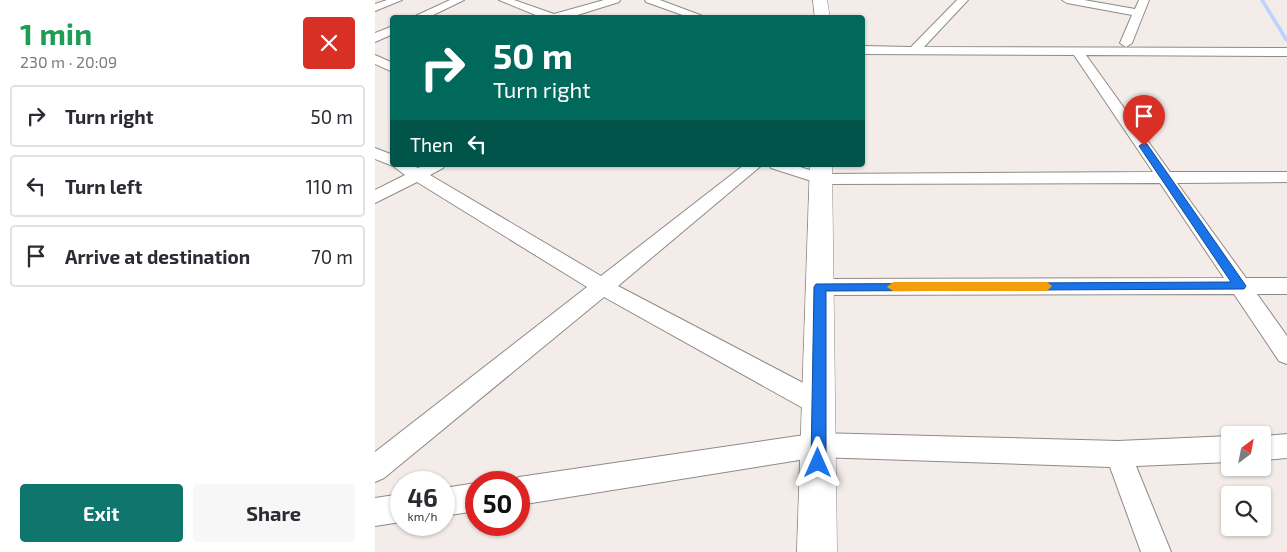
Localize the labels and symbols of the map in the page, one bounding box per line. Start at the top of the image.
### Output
pin [1123,95,1165,146]
north arrow [1221,426,1271,476]
position arrow [791,436,843,488]
speed limit sign: 50 [465,471,530,536]

